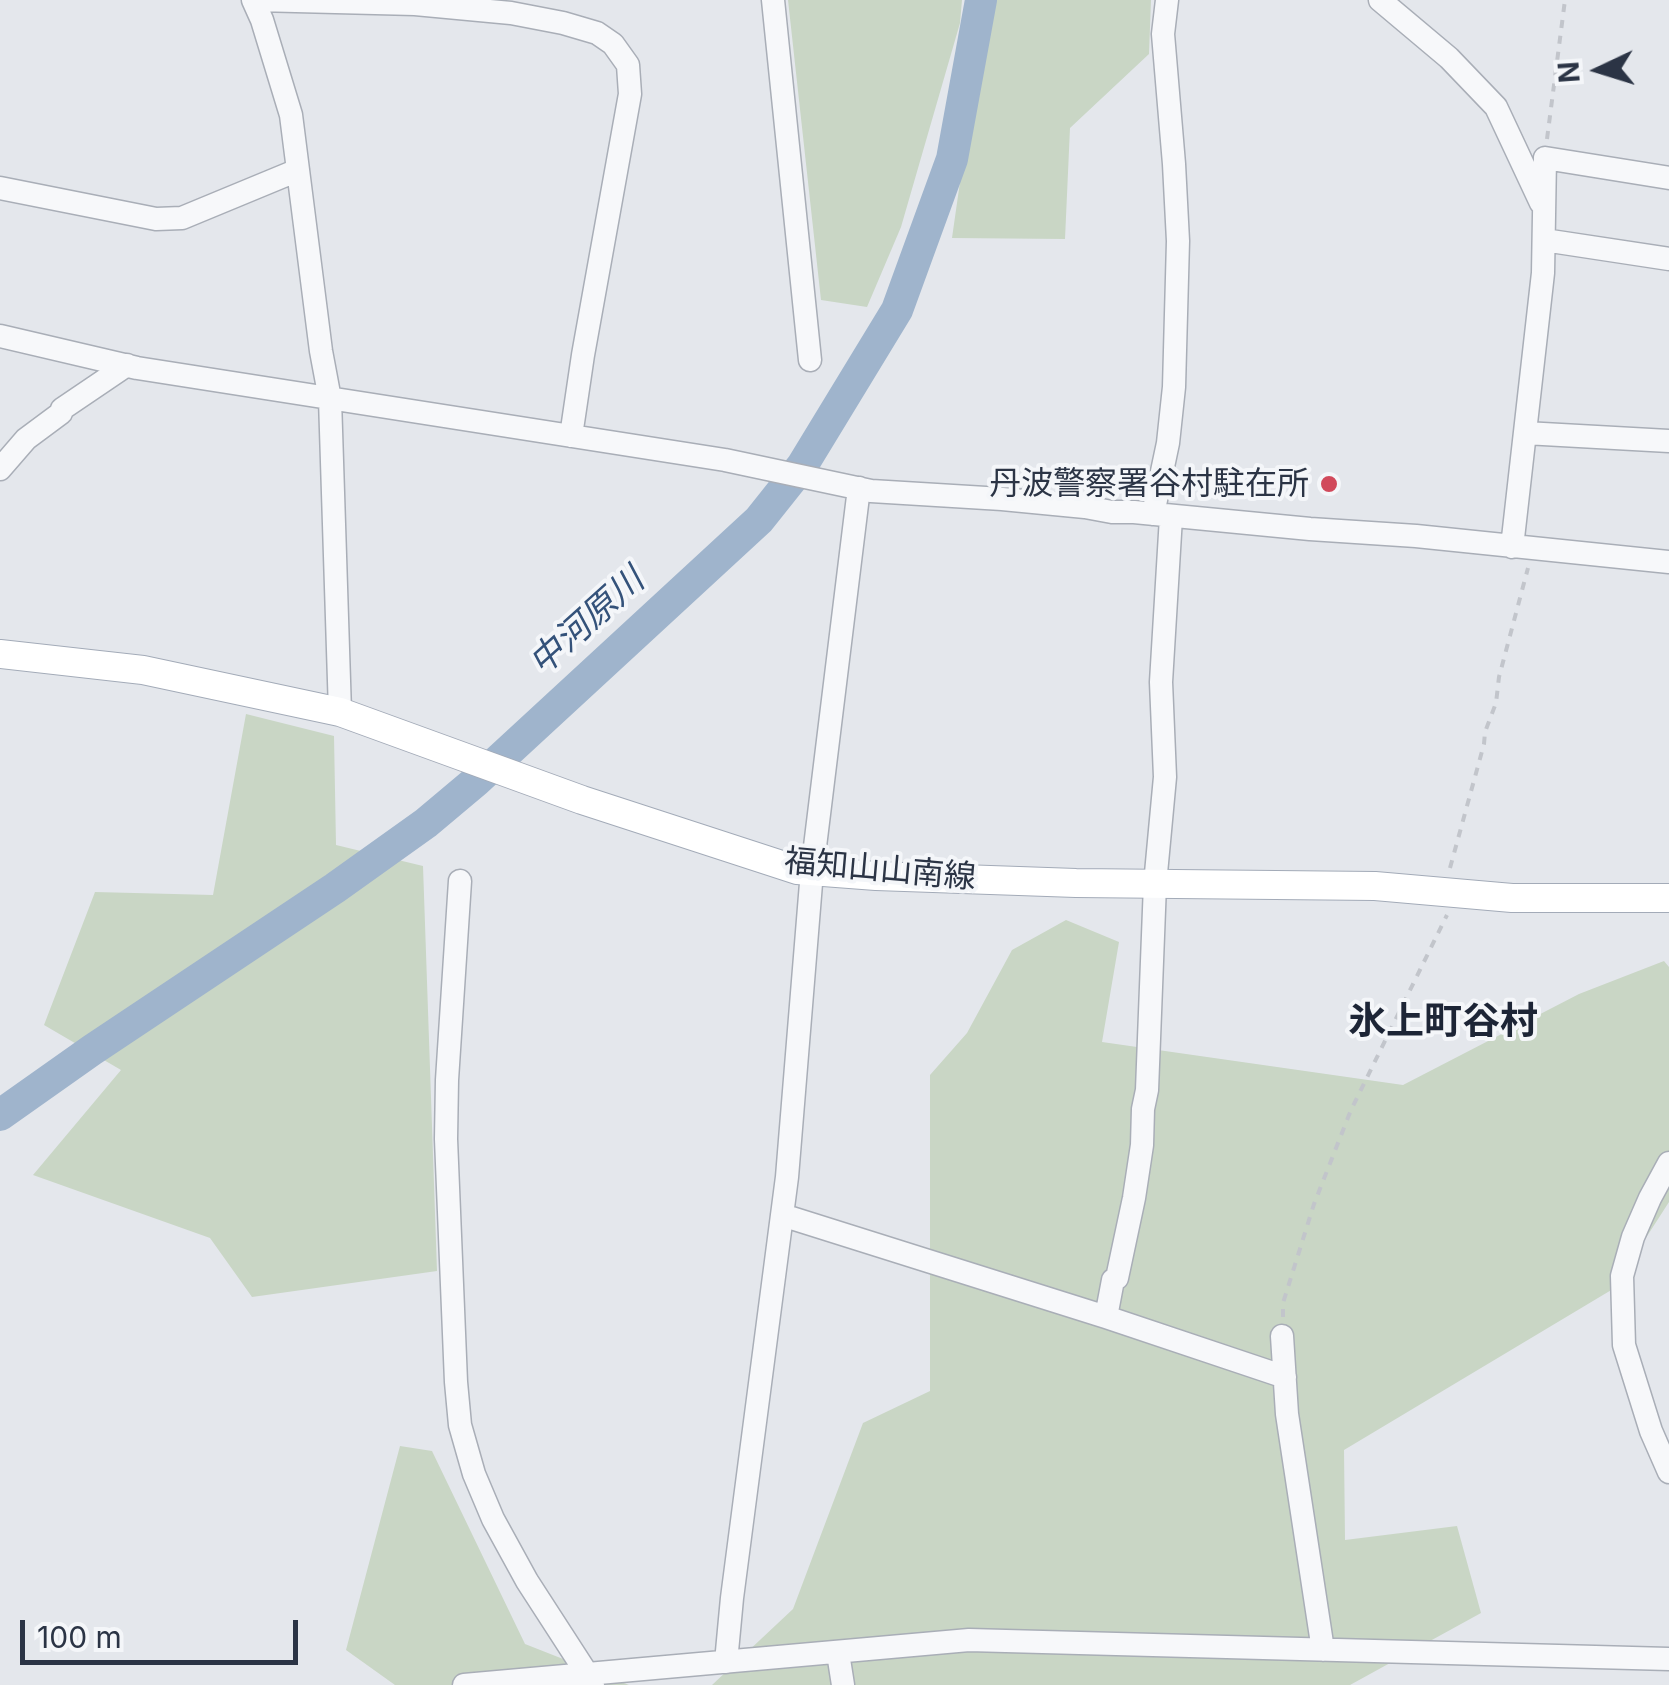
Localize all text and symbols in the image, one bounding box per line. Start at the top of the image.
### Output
north arrow [1549,20,1649,120]
text: N [1551,60,1587,84]
place label: 丹波警察署谷村駐在所 [989,465,1309,503]
marker: 丹波警察署谷村駐在所 [1318,473,1340,495]
water label: 中河原川 [521,560,653,684]
street label: 福知山山南線 [783,843,977,897]
district label: 氷上町谷村 [1348,1000,1538,1046]
scale bar [25,1600,302,1662]
text: 100 m [37,1619,122,1655]

